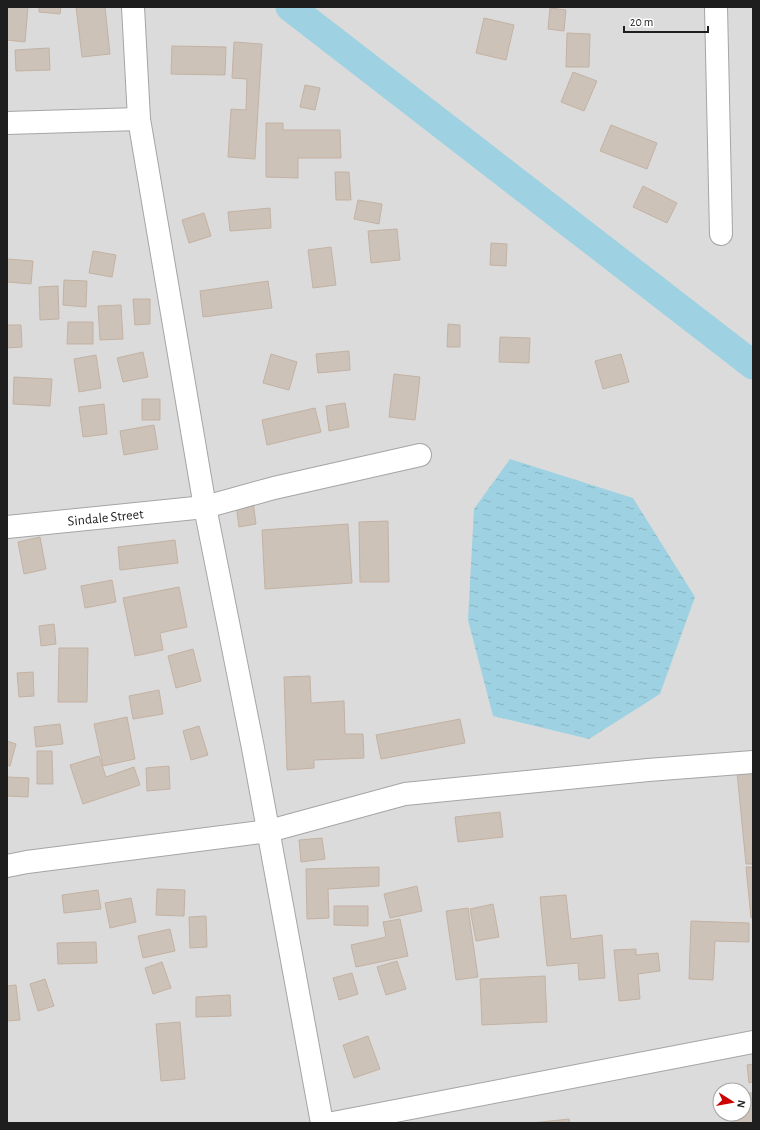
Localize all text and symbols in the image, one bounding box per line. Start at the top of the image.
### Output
scale bar [624,8,708,34]
text: 20 m [630,16,653,28]
street label: Sindale Street [67,507,145,529]
north arrow [712,1082,752,1122]
text: N [735,1099,747,1109]

